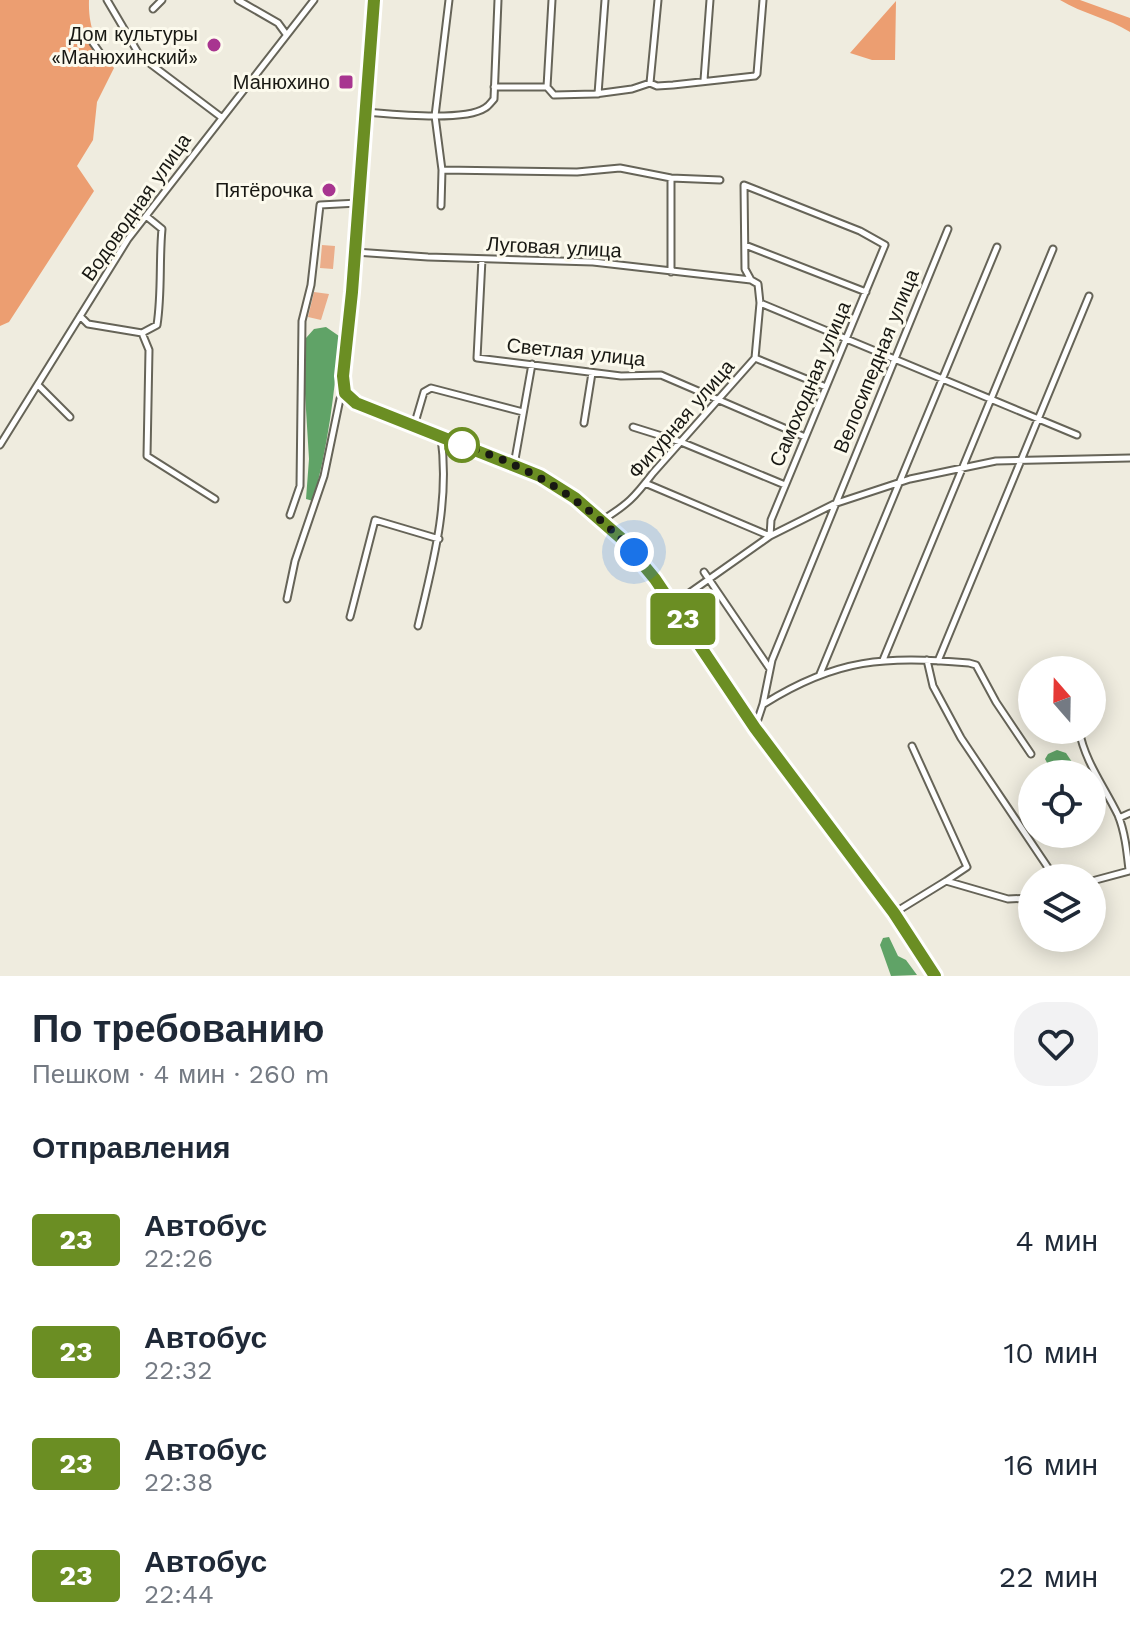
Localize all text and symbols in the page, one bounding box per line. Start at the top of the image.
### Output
place label: Дом культуры «Манюхинский» [51,22,198,69]
marker: Дом культуры «Манюхинский» [205,36,223,54]
place label: Манюхино [233,70,330,94]
marker: Манюхино [337,73,355,91]
street label: Водоводная улица [76,128,196,285]
place label: Пятёрочка [215,178,314,202]
marker: Пятёрочка [320,181,338,199]
street label: Луговая улица [486,231,623,263]
street label: Велосипедная улица [828,265,924,456]
street label: Самоходная улица [764,297,856,470]
street label: Светлая улица [505,333,647,371]
street label: Фигурная улица [623,354,740,483]
unlabelled marker [445,428,479,462]
your location [614,532,654,572]
line badge: 23 [647,593,719,645]
text: 23 [666,602,700,635]
north arrow [1018,656,1106,744]
map controls [1018,656,1106,952]
button: locate [1018,760,1106,848]
button: layers [1018,864,1106,952]
button: heart [1014,1002,1098,1086]
text: По требованию [32,1007,325,1051]
text: Пешком · 4 мин · 260 m [32,1059,330,1089]
text: Отправления [32,1130,231,1165]
text: Автобус [144,1208,267,1243]
text: 23 [59,1223,93,1256]
text: 4 мин [1015,1223,1098,1258]
text: 22:26 [144,1243,213,1273]
text: Автобус [144,1320,267,1355]
text: 23 [59,1335,93,1368]
text: 10 мин [1003,1335,1098,1370]
text: 22:32 [144,1355,212,1385]
text: Автобус [144,1432,267,1467]
text: 23 [59,1447,93,1480]
text: 16 мин [1004,1447,1098,1482]
text: 22:38 [144,1467,213,1497]
text: Автобус [144,1544,267,1579]
text: 23 [59,1559,93,1592]
text: 22 мин [999,1559,1098,1594]
text: 22:44 [144,1579,214,1609]

